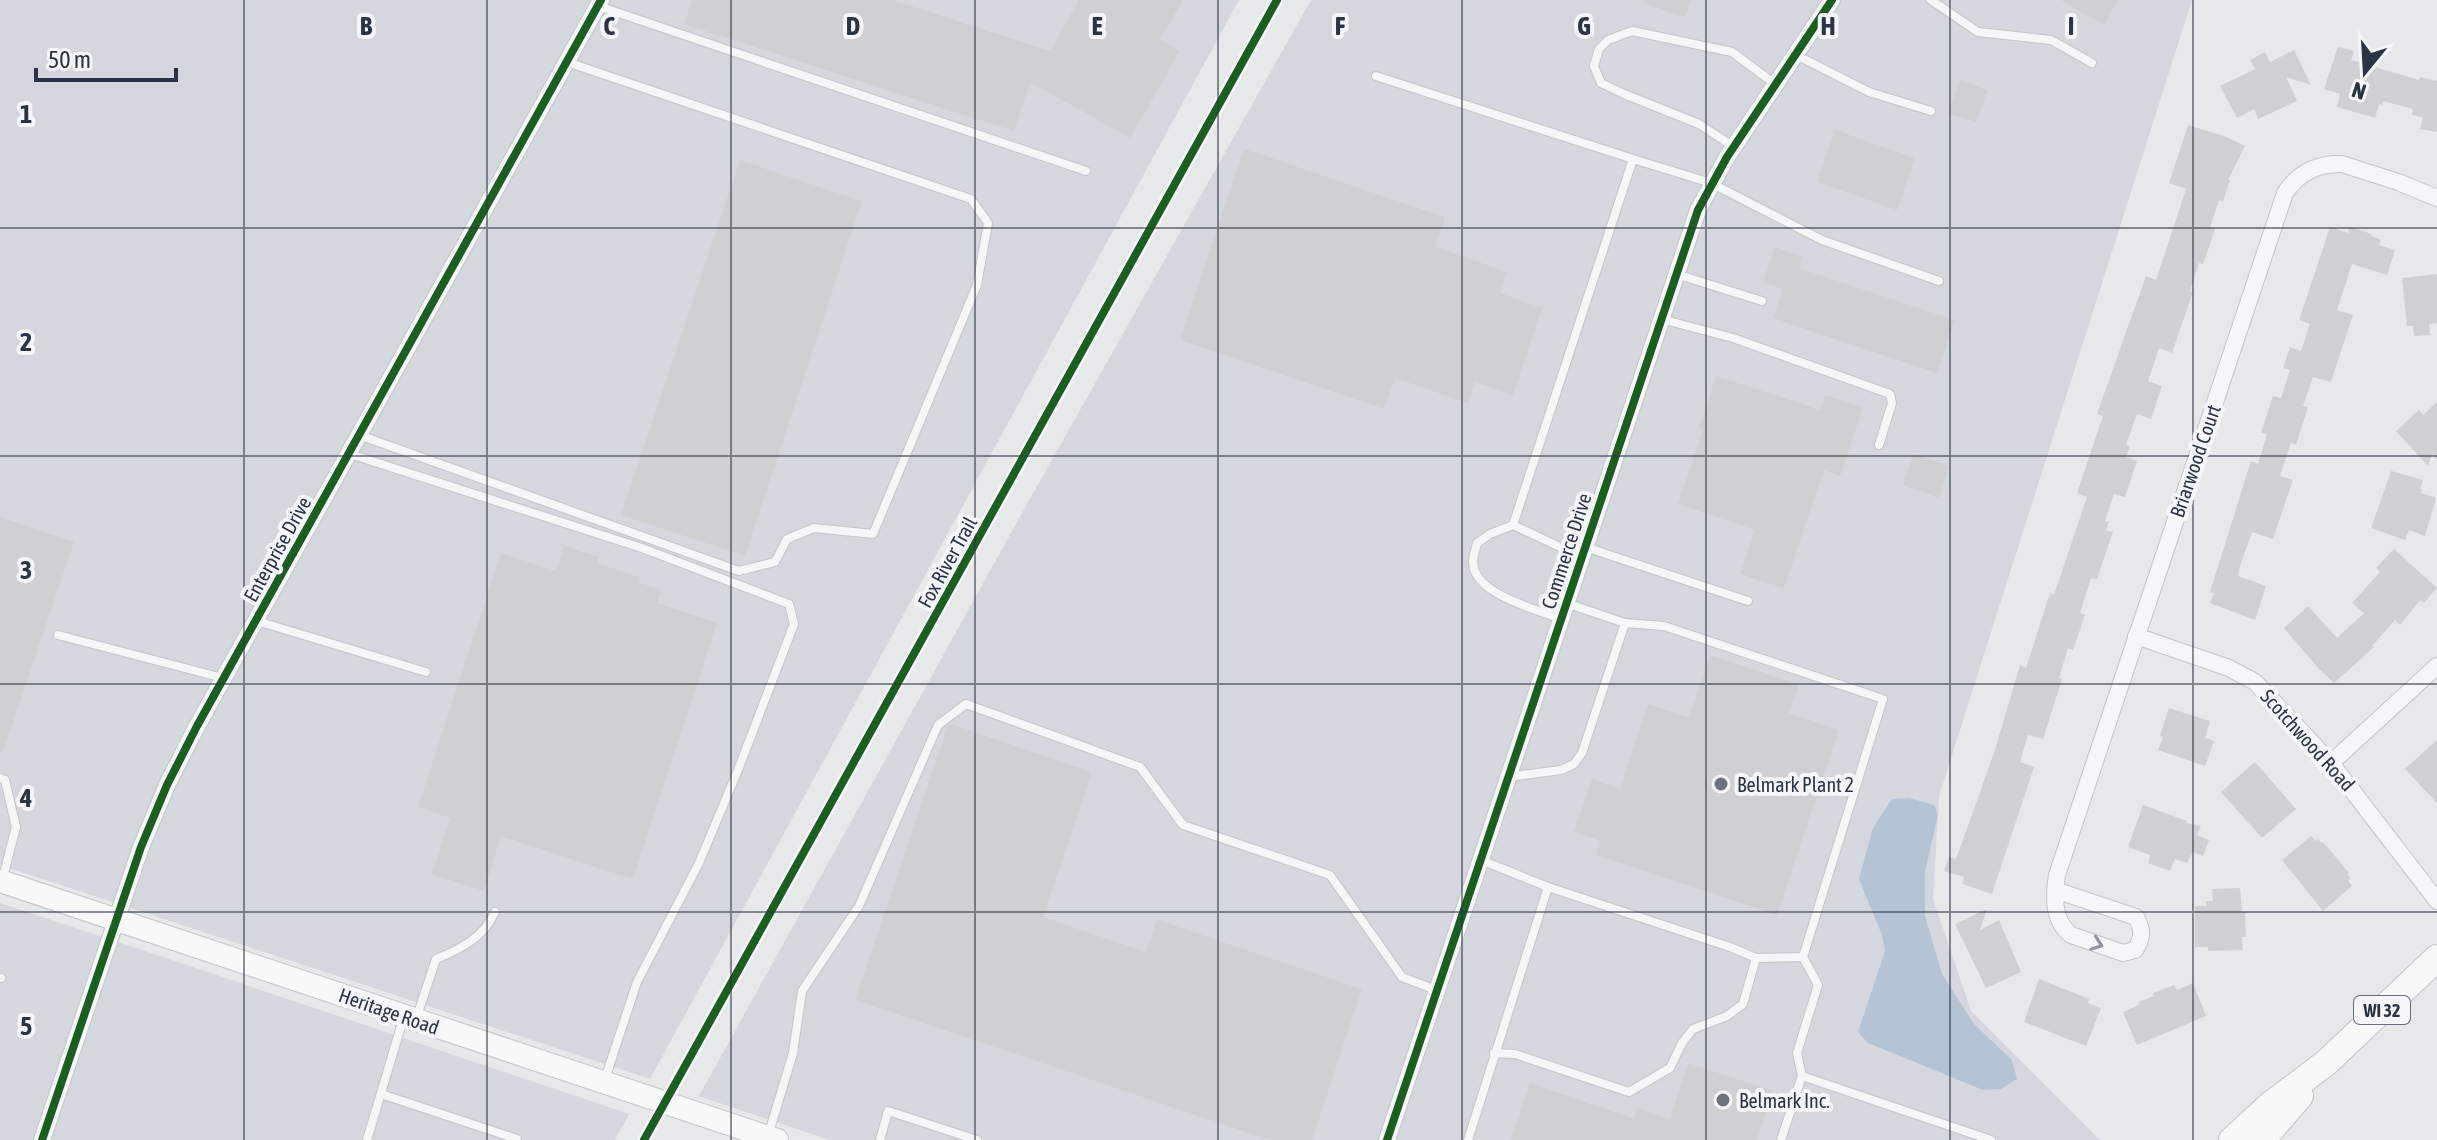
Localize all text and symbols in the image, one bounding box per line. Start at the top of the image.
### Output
text: B [360,11,373,41]
text: C [603,11,615,41]
text: D [846,11,860,41]
text: E [1091,11,1103,41]
text: F [1335,11,1346,41]
text: G [1577,11,1591,41]
text: H [1820,11,1836,41]
text: I [2068,11,2074,41]
scale bar [36,32,176,82]
north arrow [2325,32,2405,112]
text: 50 m [48,46,91,73]
text: N [2349,77,2369,105]
text: 1 [20,99,32,129]
text: 2 [20,327,32,357]
street label: Briarwood Court [2165,402,2225,520]
street label: Commerce Drive [1536,490,1596,612]
street label: Enterprise Drive [239,492,315,606]
street label: Fox River Trail [913,512,982,611]
text: 3 [20,555,32,585]
street label: Scotchwood Road [2256,684,2360,796]
place label: Belmark Plant 2 [1737,773,1854,796]
marker: Belmark Plant 2 [1712,775,1730,793]
text: 4 [19,783,32,813]
one-way arrow [2089,934,2103,950]
street label: Heritage Road [336,983,442,1039]
road number: WI 32 [2354,996,2410,1024]
text: 5 [20,1011,32,1041]
place label: Belmark Inc. [1739,1089,1830,1112]
marker: Belmark Inc. [1714,1091,1732,1109]

